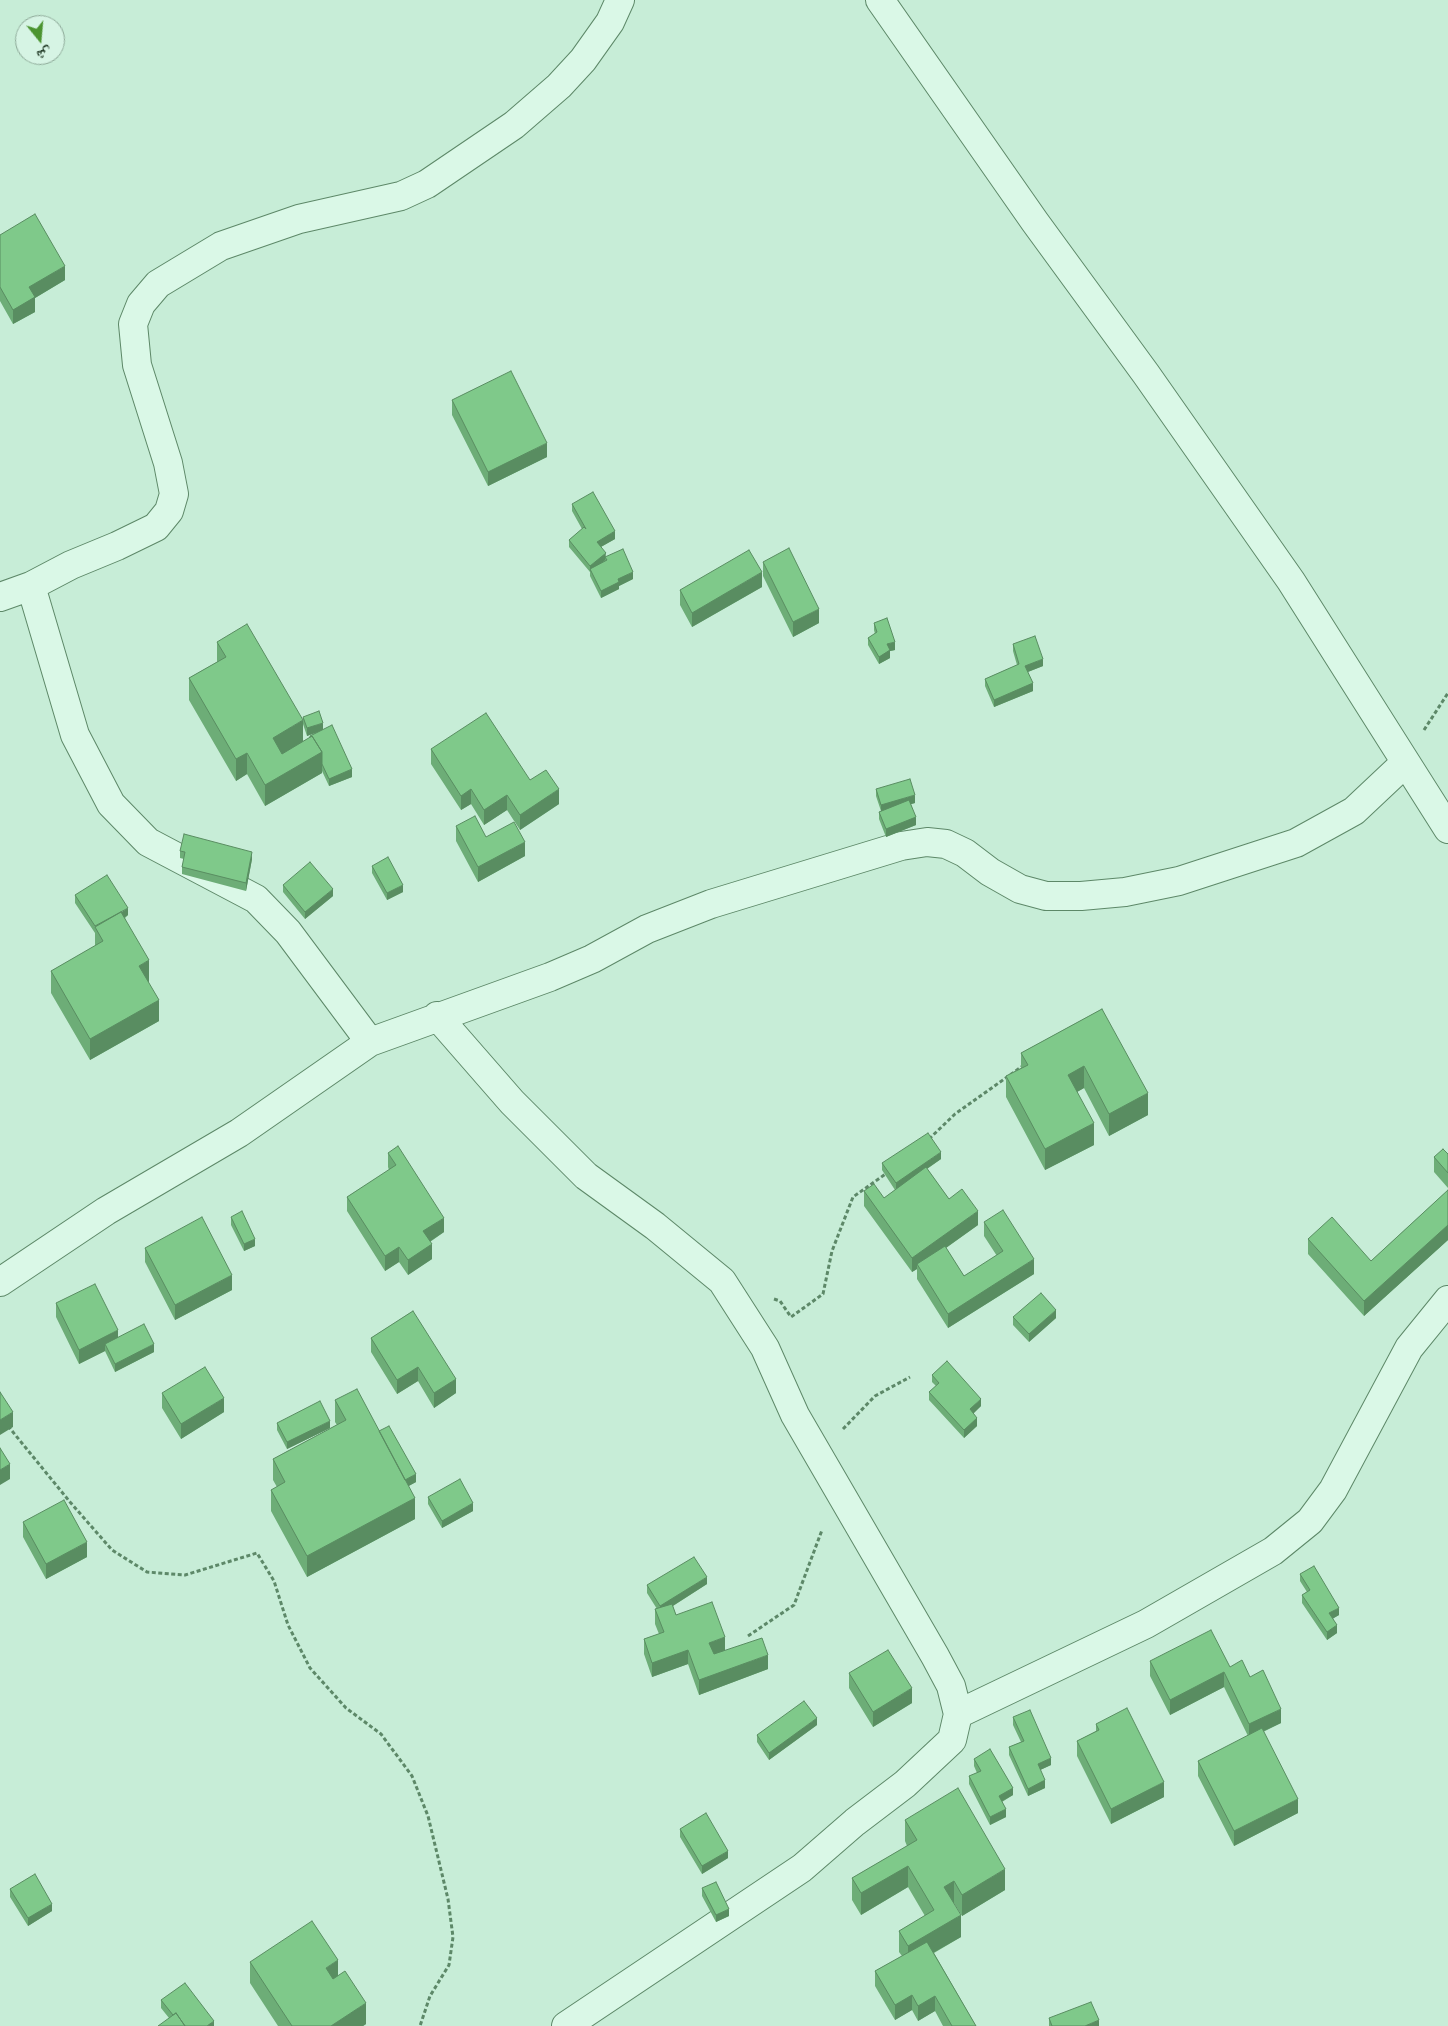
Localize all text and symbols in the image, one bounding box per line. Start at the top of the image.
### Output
north arrow [15,15,65,65]
text: ش [35,44,54,64]

